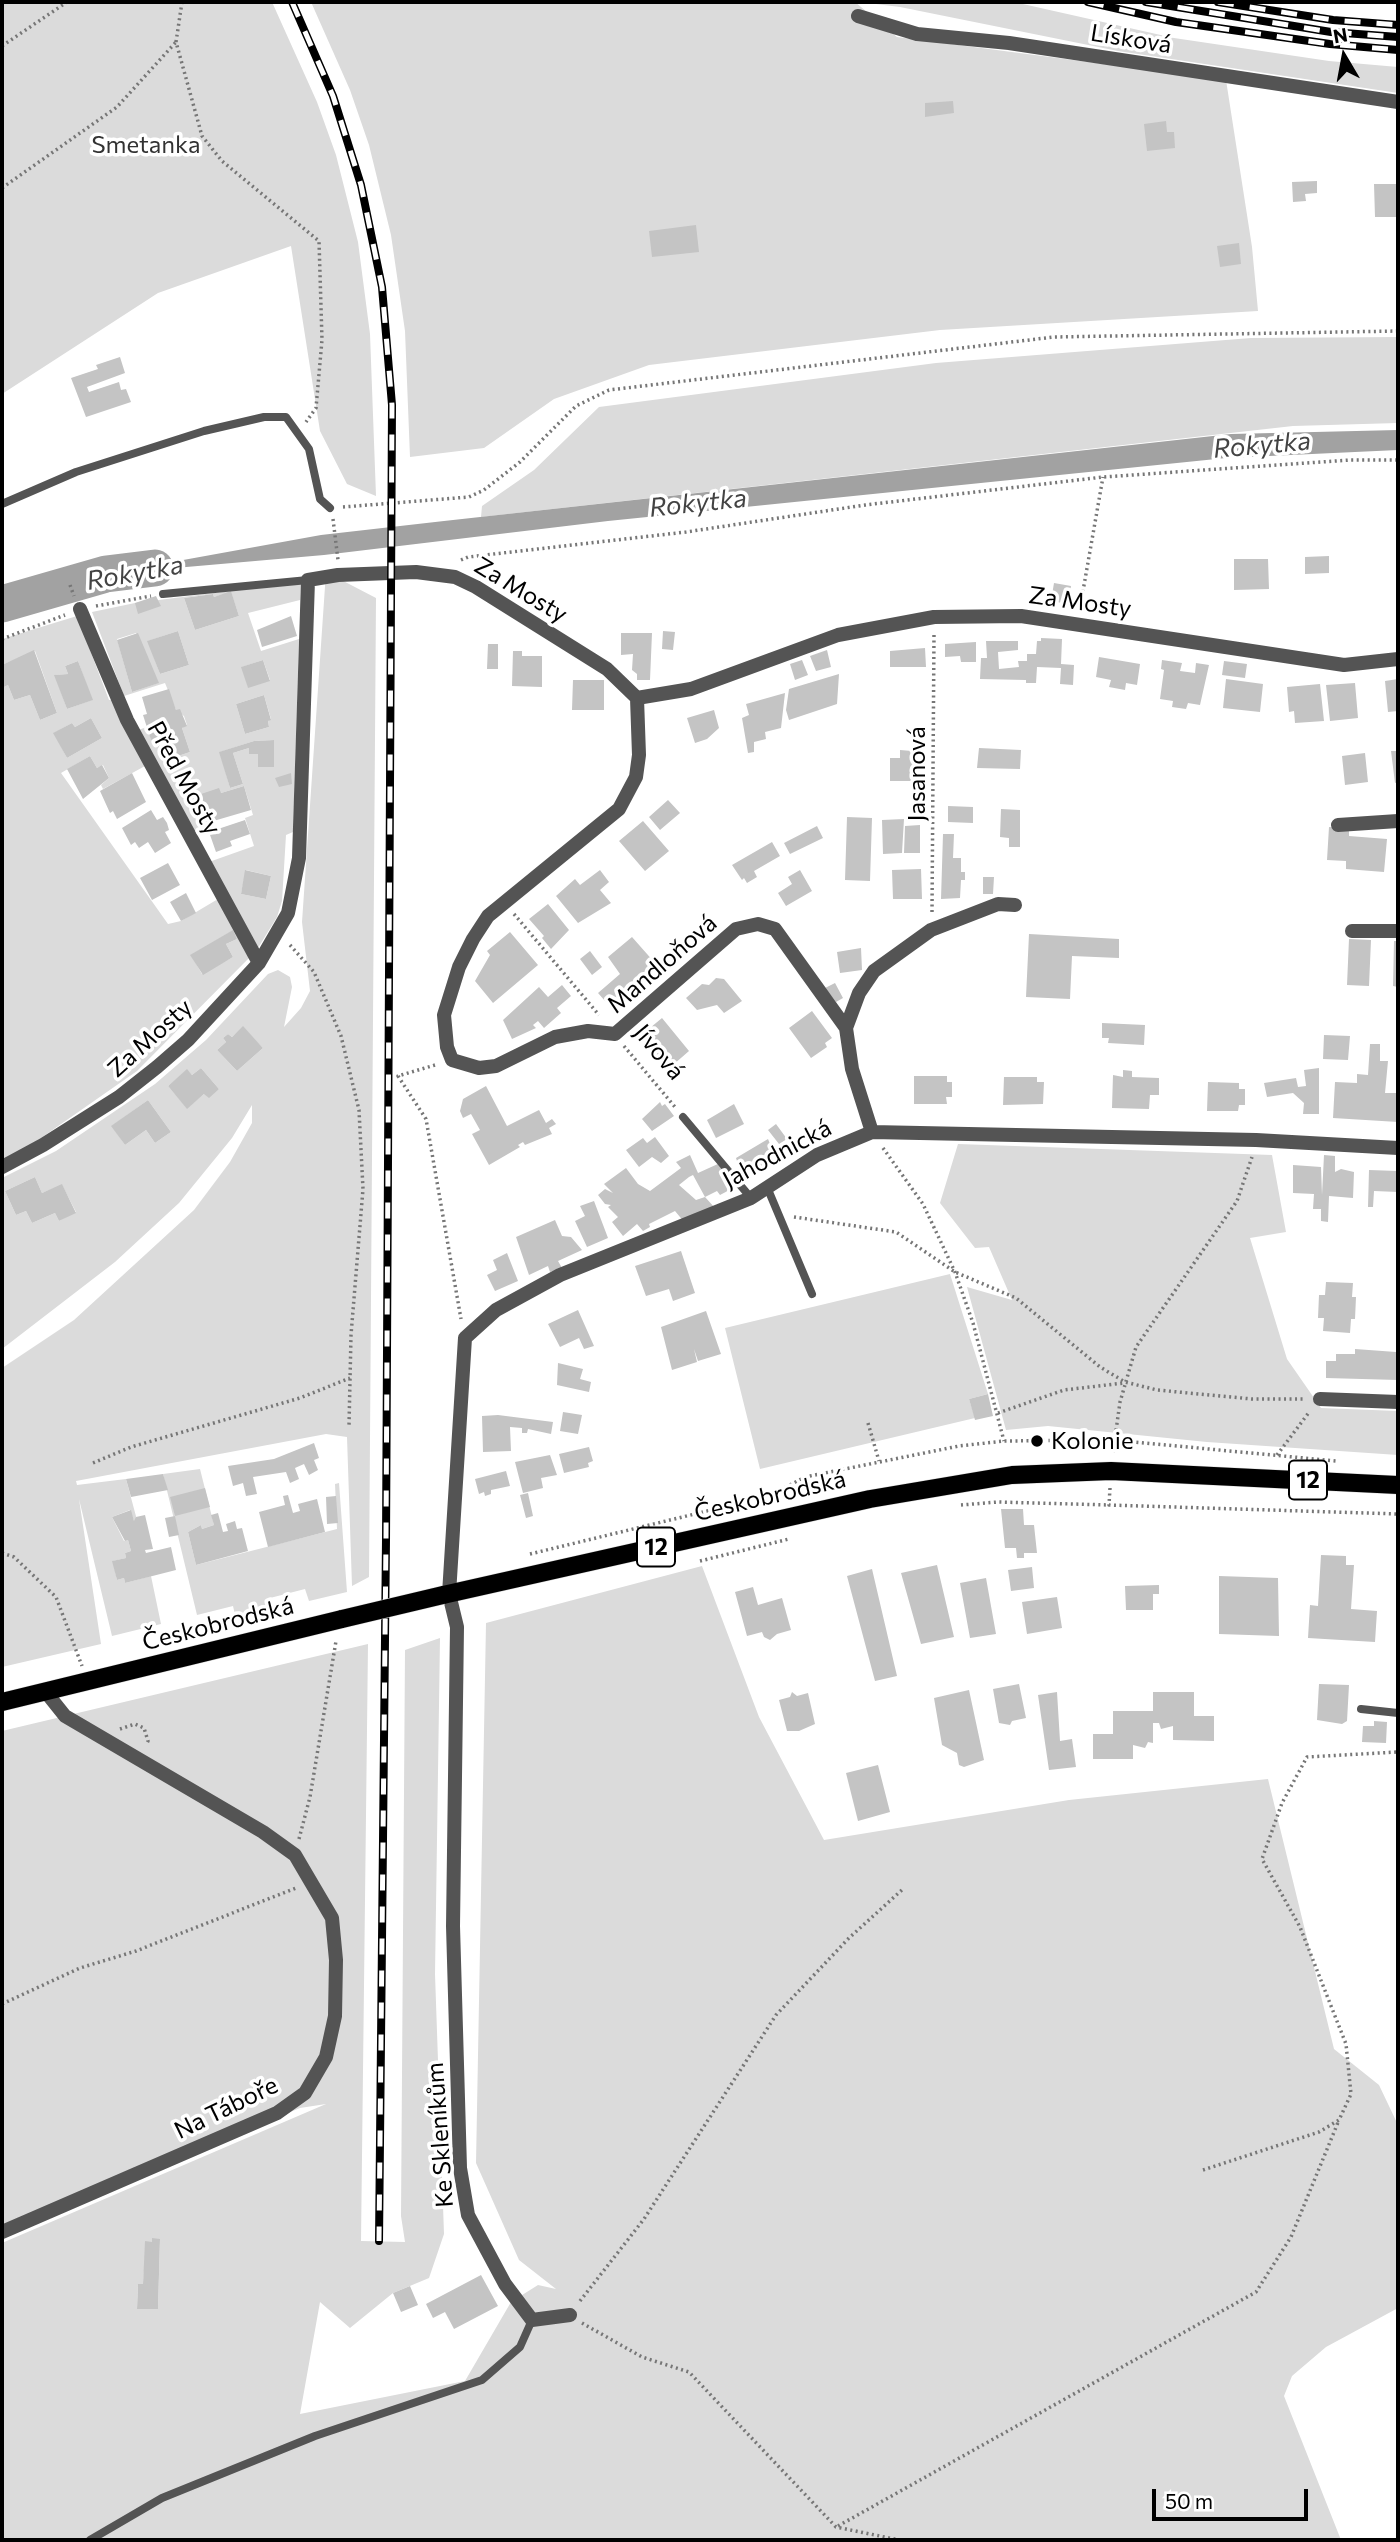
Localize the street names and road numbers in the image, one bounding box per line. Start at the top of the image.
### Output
street label: Lísková [1088,18,1174,60]
street label: Za Mosty [469,551,573,629]
street label: Za Mosty [1027,581,1133,623]
street label: Před Mosty [141,716,227,840]
street label: Jasanová [903,726,931,822]
street label: Mandloňová [601,909,723,1019]
street label: Za Mosty [102,993,198,1083]
street label: Jívová [628,1018,690,1086]
street label: Jahodnická [718,1113,836,1195]
road number: 12 [1289,1460,1327,1499]
street label: Českobrodská [691,1465,849,1527]
road number: 12 [637,1528,675,1566]
street label: Českobrodská [139,1591,297,1657]
street label: Ke Skleníkům [421,2061,459,2209]
street label: Na Táboře [170,2071,282,2145]

